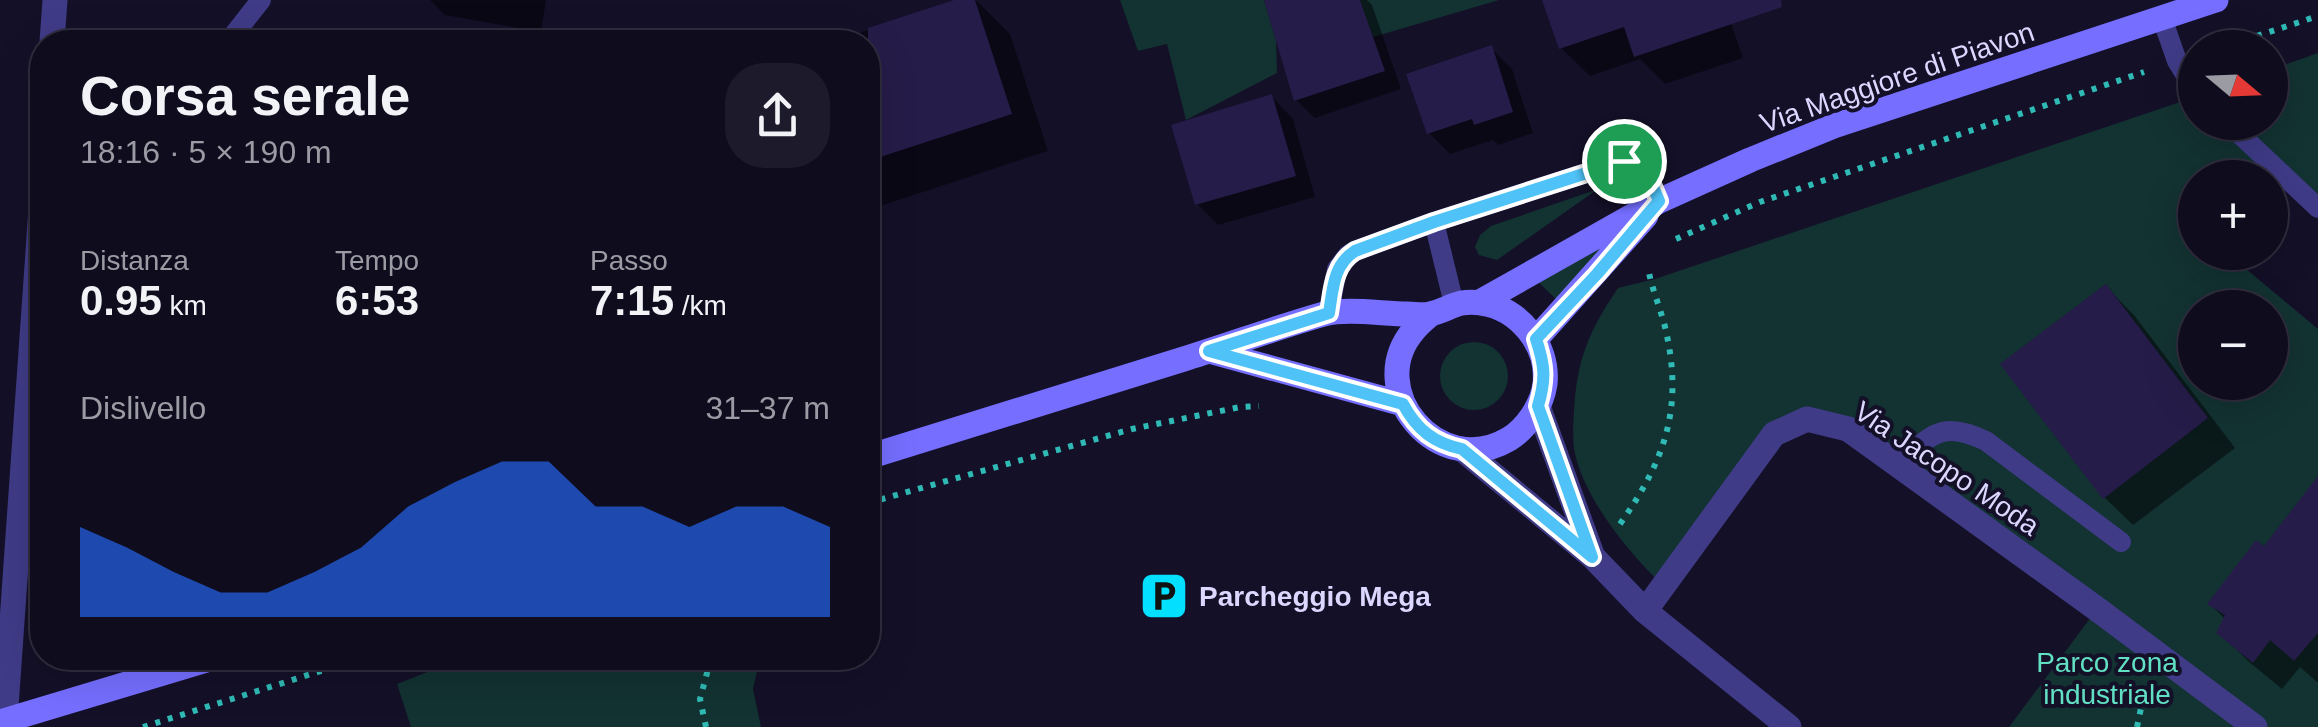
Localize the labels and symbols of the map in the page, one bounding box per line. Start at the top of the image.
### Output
street label: Via Maggiore di Piavon [1756,16,2038,139]
north arrow [2178,30,2288,140]
pin [1582,119,1667,204]
street label: Via Jacopo Moda [1849,395,2045,542]
parking icon: Parcheggio Mega [1138,570,1190,622]
place label: Parcheggio Mega [1199,581,1431,612]
park label: Parco zona industriale [2036,647,2178,710]

